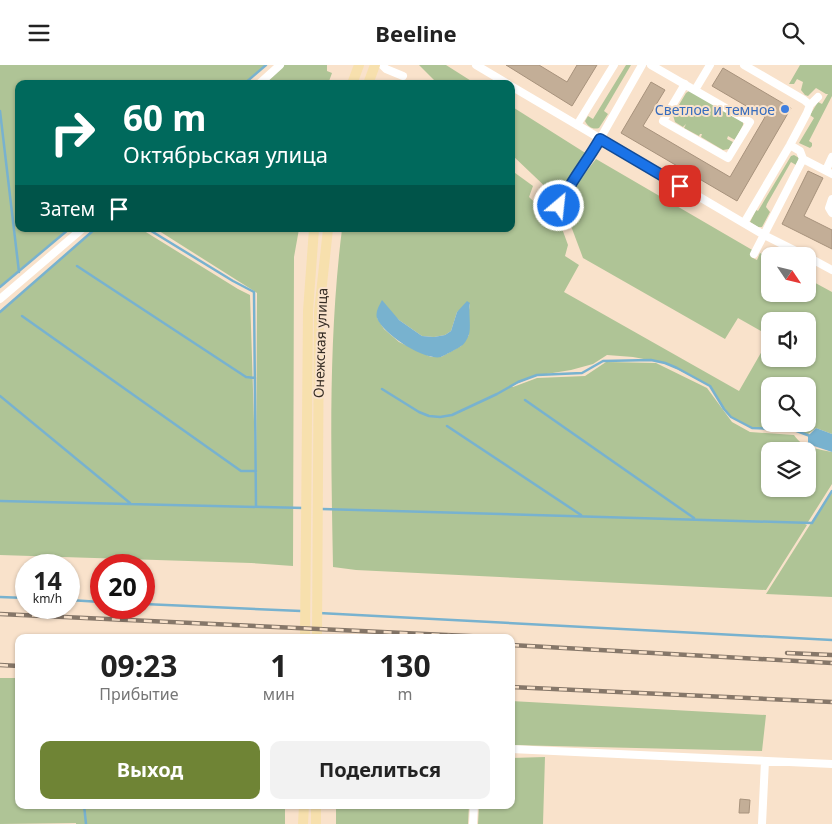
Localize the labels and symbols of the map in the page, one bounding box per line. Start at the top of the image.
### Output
place label: Светлое и темное [655,100,775,119]
marker: Светлое и темное [779,103,791,115]
pin [659,165,701,207]
position arrow [532,179,584,231]
north arrow [761,247,816,303]
street label: Онежская улица [309,288,331,398]
speed limit sign: 20 [90,554,155,619]

